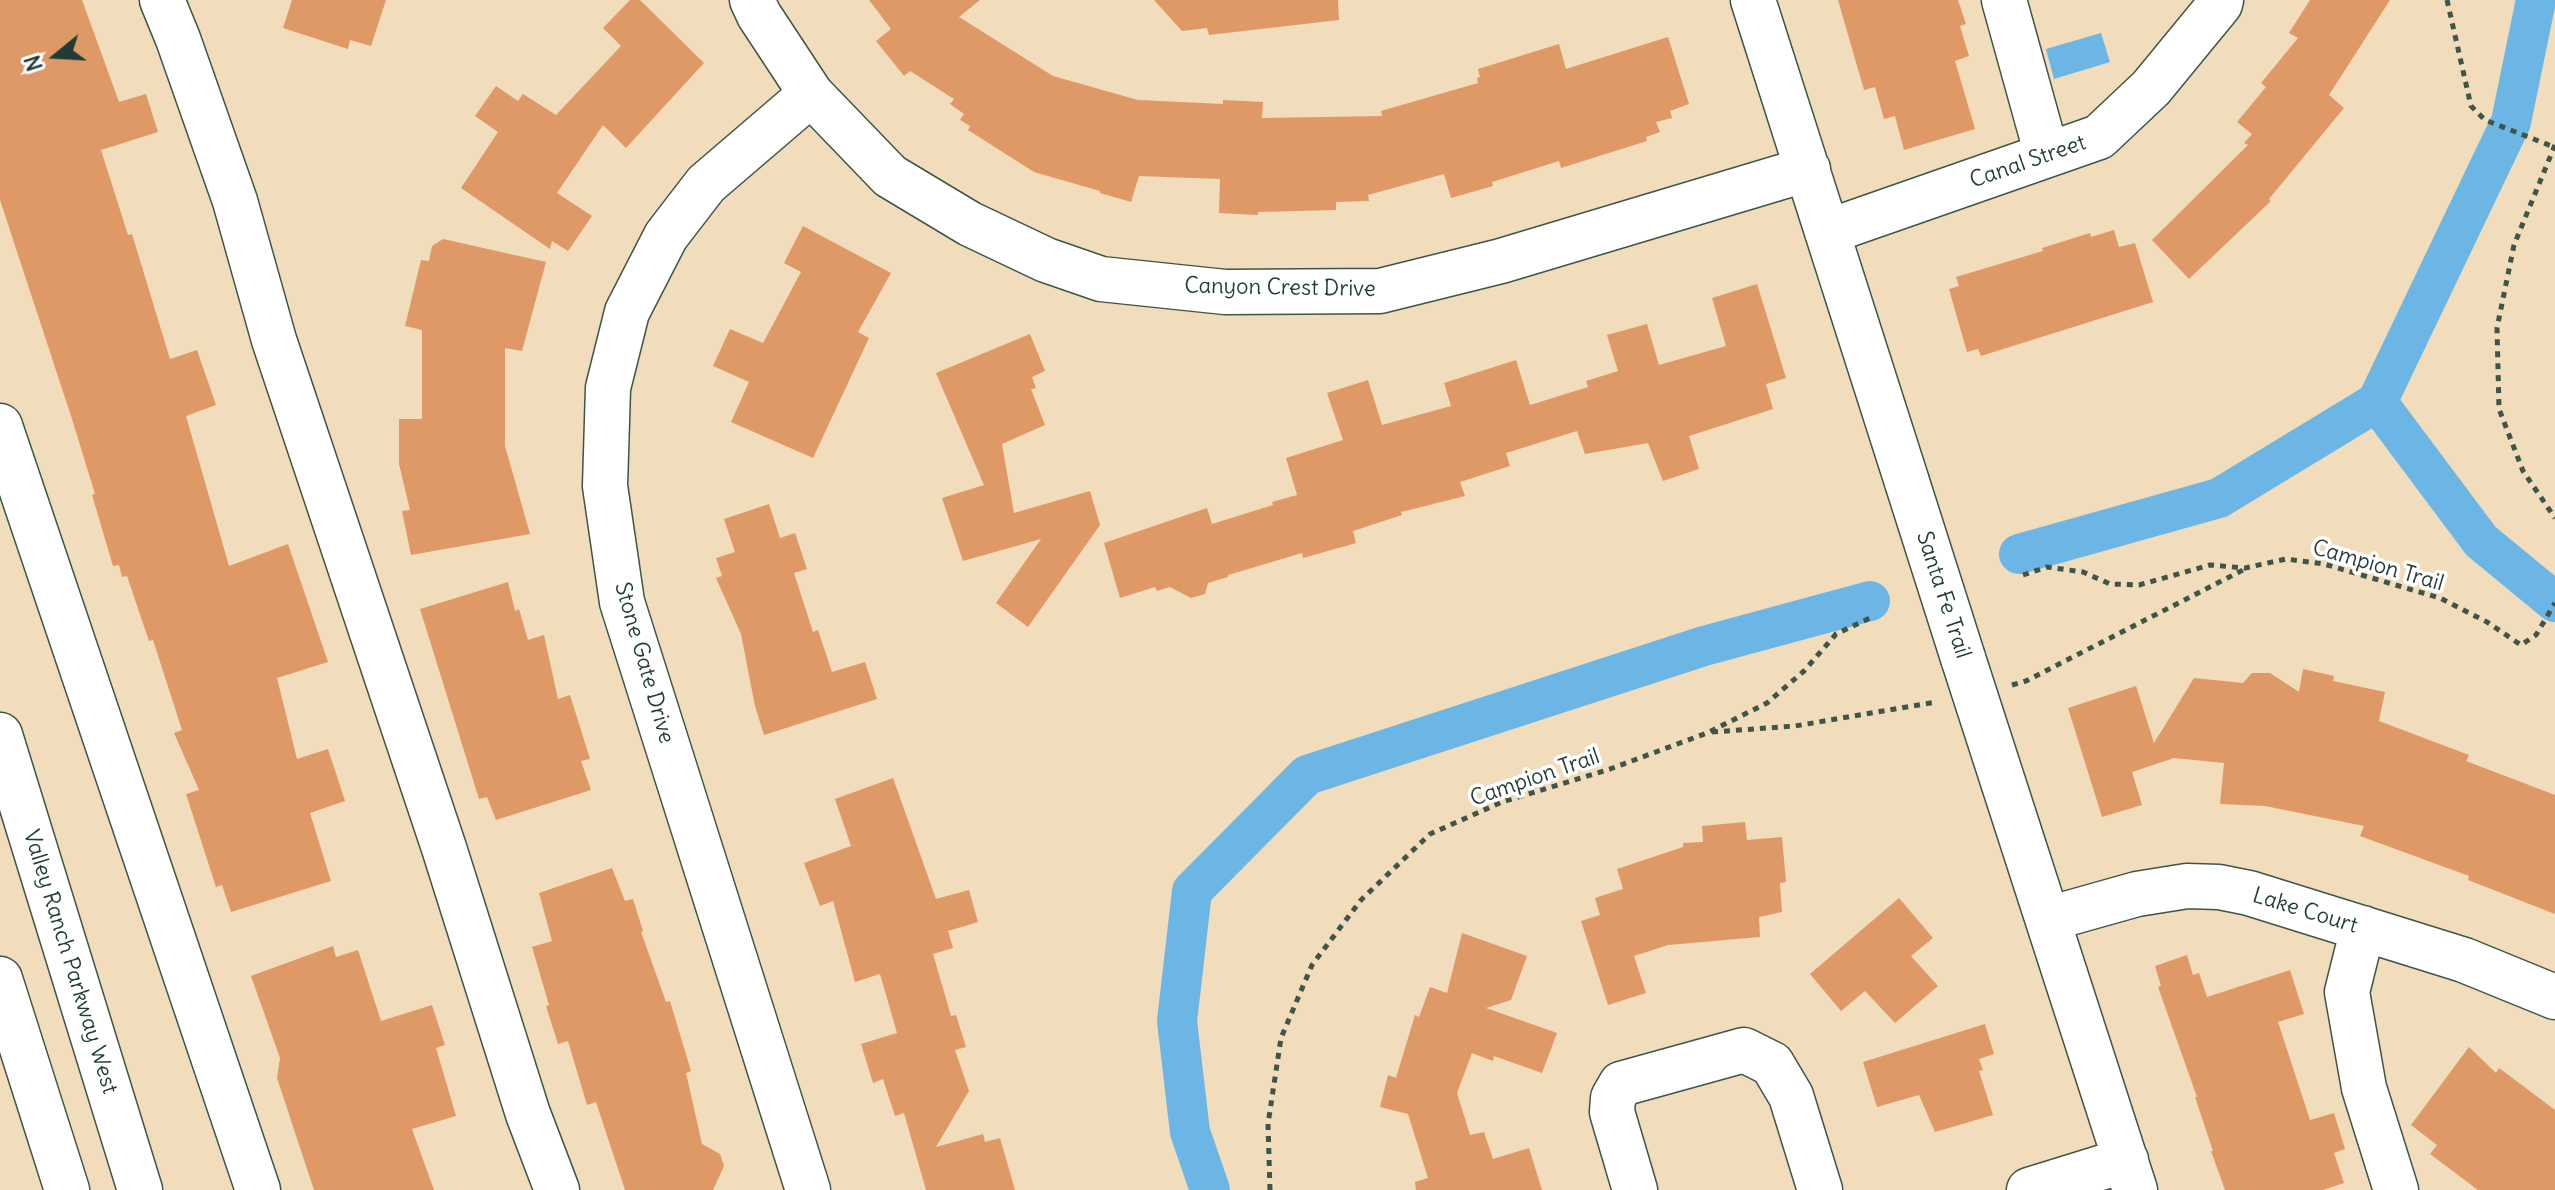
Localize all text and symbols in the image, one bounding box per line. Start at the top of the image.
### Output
north arrow [16,16,96,96]
text: N [18,52,49,75]
street label: Canal Street [1966,130,2090,194]
street label: Canyon Crest Drive [1184,273,1376,303]
street label: Santa Fe Trail [1910,528,1976,662]
street label: Campion Trail [2309,535,2447,597]
street label: Stone Gate Drive [608,579,680,747]
street label: Campion Trail [1467,744,1603,812]
street label: Valley Ranch Parkway West [17,827,123,1097]
street label: Lake Court [2249,883,2361,939]

